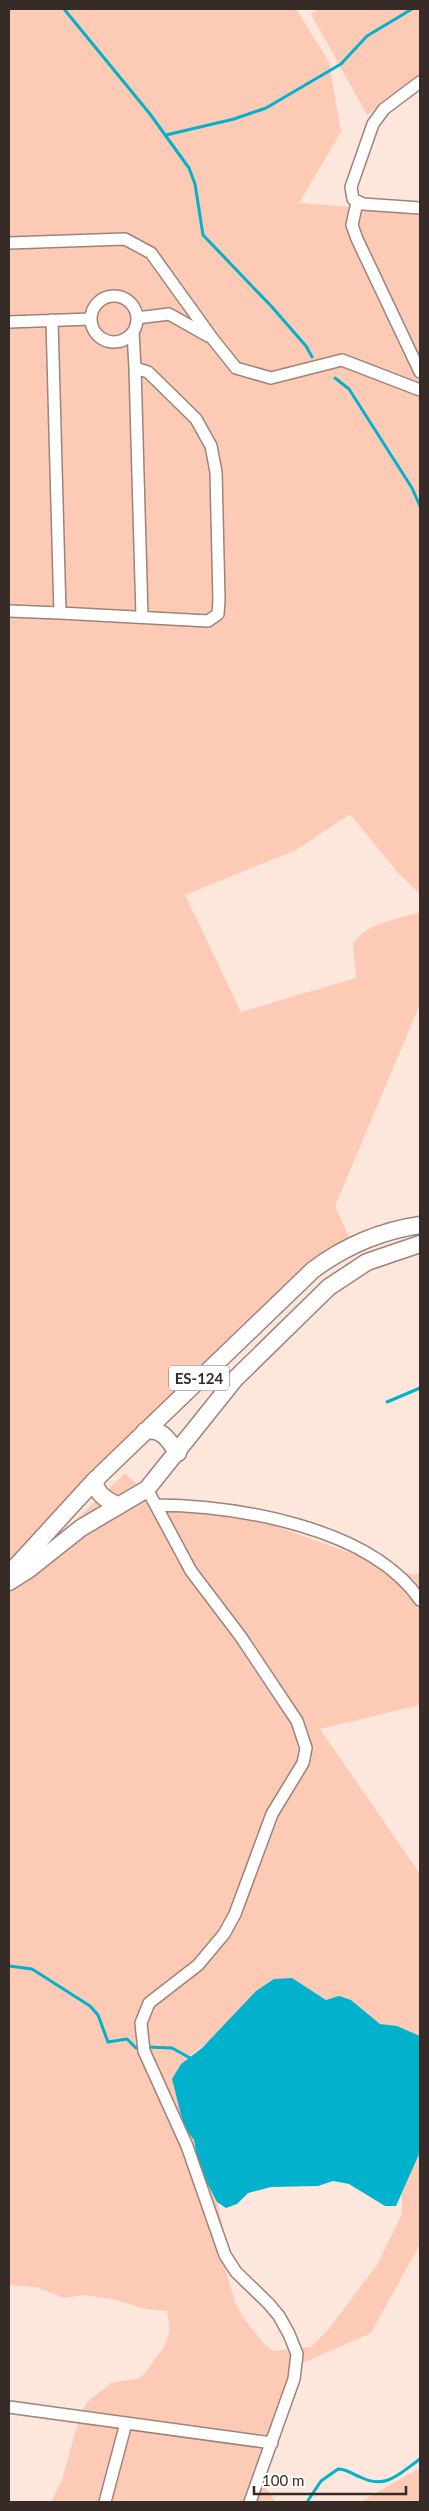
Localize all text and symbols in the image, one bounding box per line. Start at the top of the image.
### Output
road number: ES-124 [169,1366,229,1390]
scale bar [254,2464,406,2496]
text: 100 m [262,2471,304,2489]

